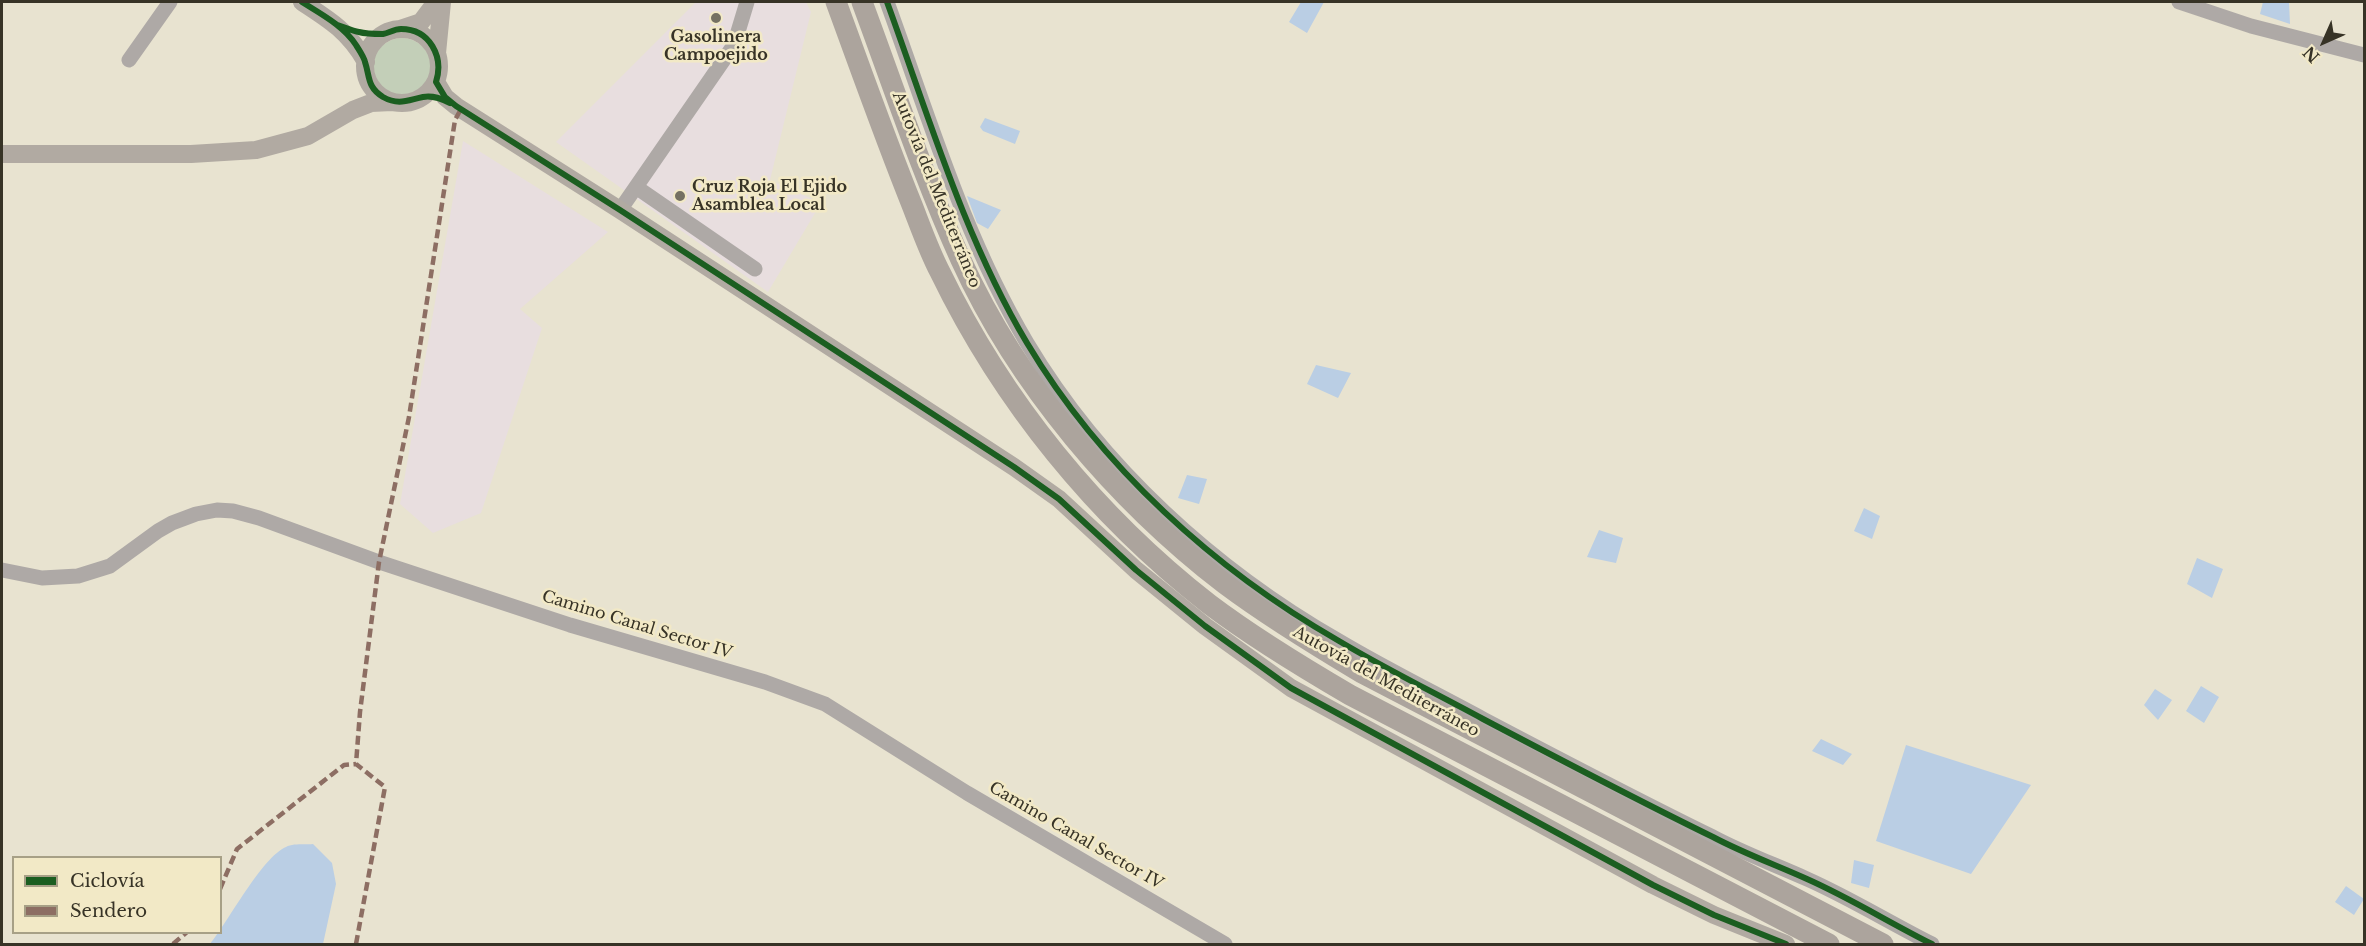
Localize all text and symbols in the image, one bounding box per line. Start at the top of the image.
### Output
marker: Gasolinera Campoejido [709,11,723,25]
north arrow [2294,12,2354,72]
place label: Gasolinera Campoejido [664,27,768,65]
text: N [2299,42,2324,67]
street label: Autovía del Mediterráneo [888,89,984,291]
place label: Cruz Roja El Ejido Asamblea Local [692,177,847,215]
marker: Cruz Roja El Ejido Asamblea Local [673,189,687,203]
street label: Camino Canal Sector IV [540,587,734,663]
street label: Autovía del Mediterráneo [1290,623,1482,741]
street label: Camino Canal Sector IV [986,778,1166,894]
legend [12,856,222,934]
text: Ciclovía [70,870,145,892]
text: Sendero [70,900,147,922]

